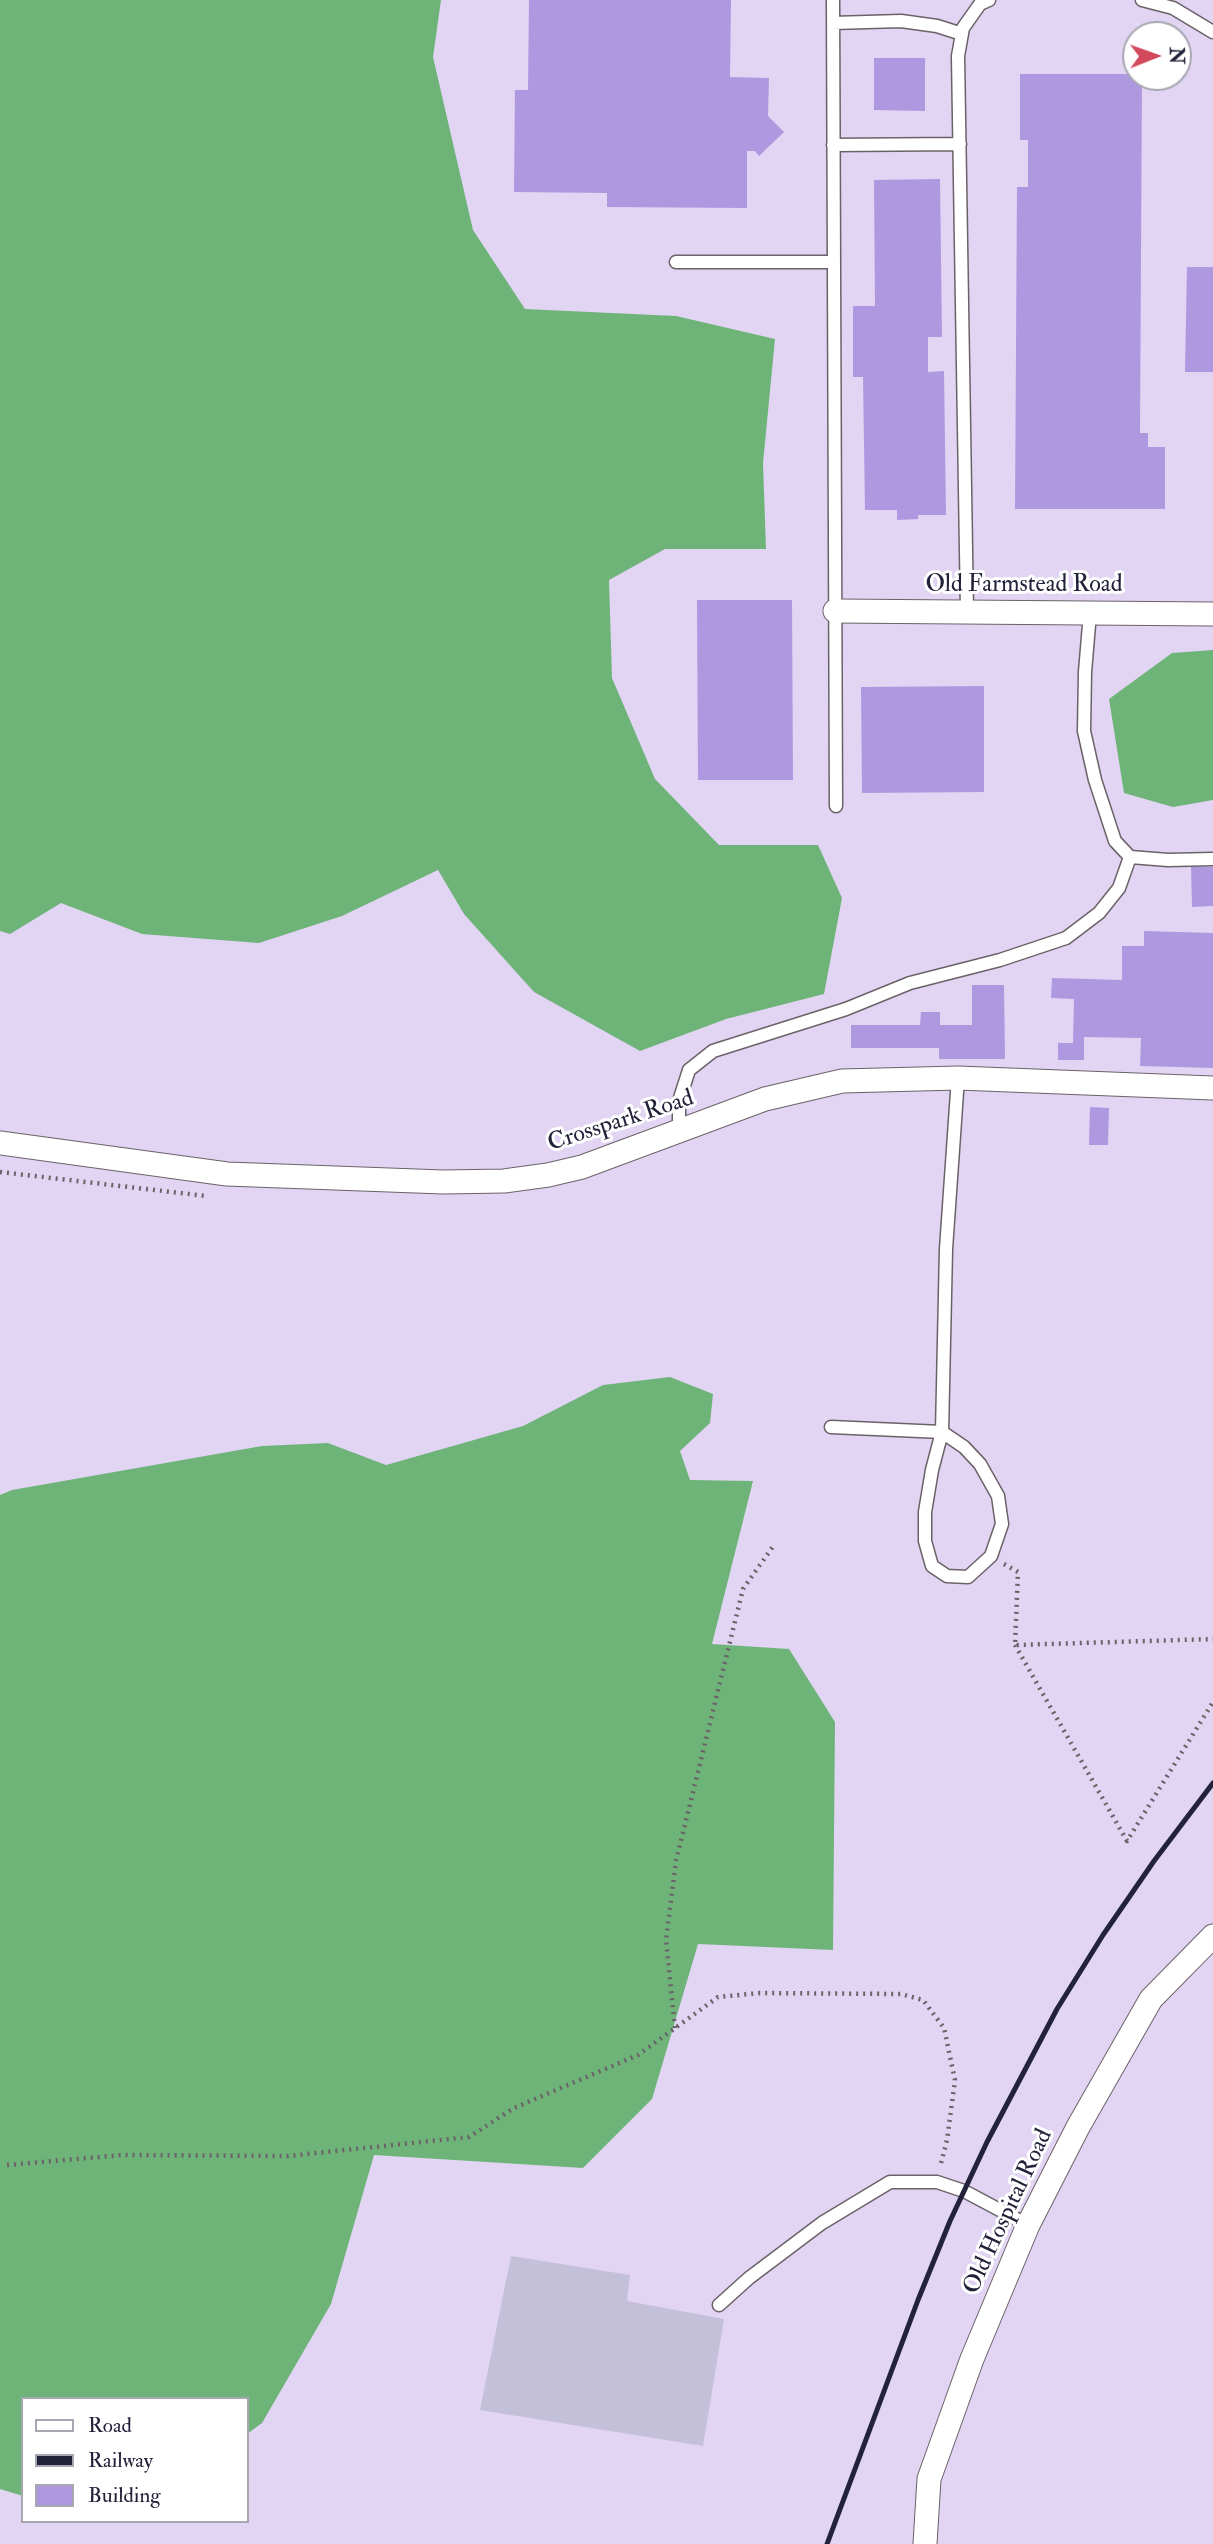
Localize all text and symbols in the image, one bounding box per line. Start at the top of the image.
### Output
north arrow [1122,21,1192,91]
text: N [1164,47,1188,64]
street label: Old Farmstead Road [925,572,1123,600]
street label: Crosspark Road [544,1085,698,1159]
street label: Old Hospital Road [958,2125,1060,2299]
legend [21,2397,248,2523]
text: Road [88,2412,132,2439]
text: Railway [88,2447,153,2474]
text: Building [88,2482,161,2509]

